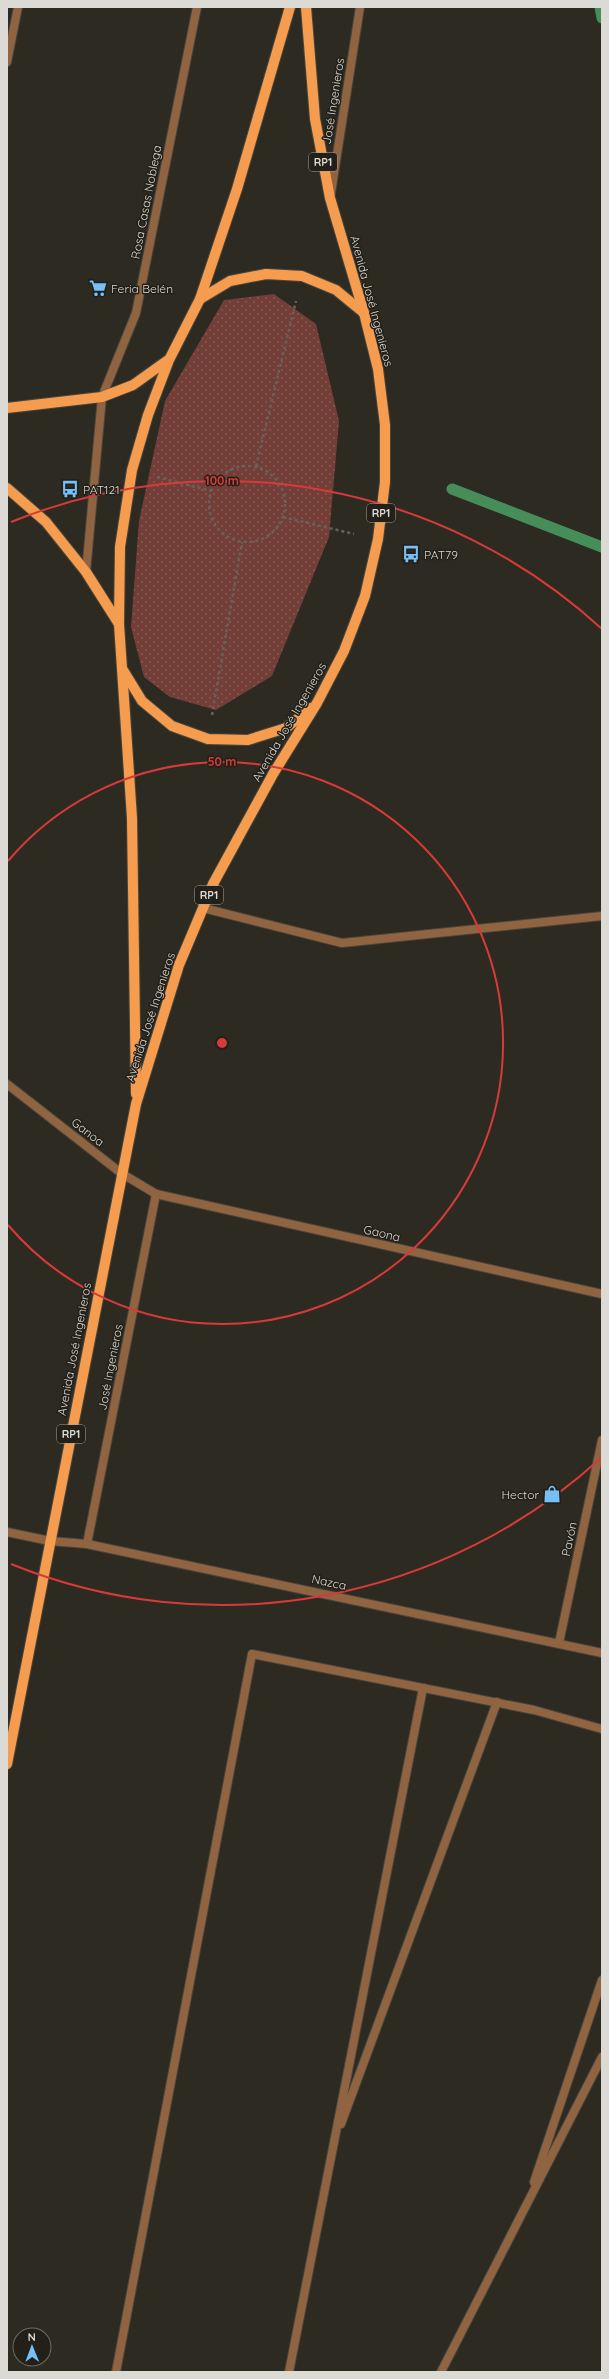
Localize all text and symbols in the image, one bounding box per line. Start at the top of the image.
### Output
street label: José Ingenieros [319,56,347,145]
street label: Rosa Casas Noblega [128,144,164,260]
road number: RP1 [309,153,337,171]
street label: Avenida José Ingenieros [347,234,397,369]
supermarket icon: Feria Belén [88,278,108,298]
place label: Feria Belén [111,281,173,296]
text: 100 m [205,473,239,488]
bus stop icon: PAT121 [60,479,80,499]
place label: PAT121 [83,482,120,497]
road number: RP1 [367,504,395,522]
bus stop icon: PAT79 [401,544,421,564]
place label: PAT79 [424,547,458,562]
street label: Avenida José Ingenieros [249,659,329,784]
text: 50 m [208,754,236,769]
road number: RP1 [195,886,223,904]
street label: Avenida José Ingenieros [122,950,178,1084]
centre of rings [215,1036,229,1050]
street label: Ganoa [69,1115,107,1149]
street label: Gaona [362,1222,402,1244]
street label: Avenida José Ingenieros [54,1281,94,1417]
street label: José Ingenieros [94,1322,126,1411]
road number: RP1 [57,1425,85,1443]
shop icon: Hector [542,1484,562,1504]
place label: Hector [501,1487,539,1502]
street label: Pavón [558,1520,580,1558]
street label: Nazca [310,1571,348,1593]
north arrow [12,2327,52,2367]
text: N [28,2330,36,2344]

